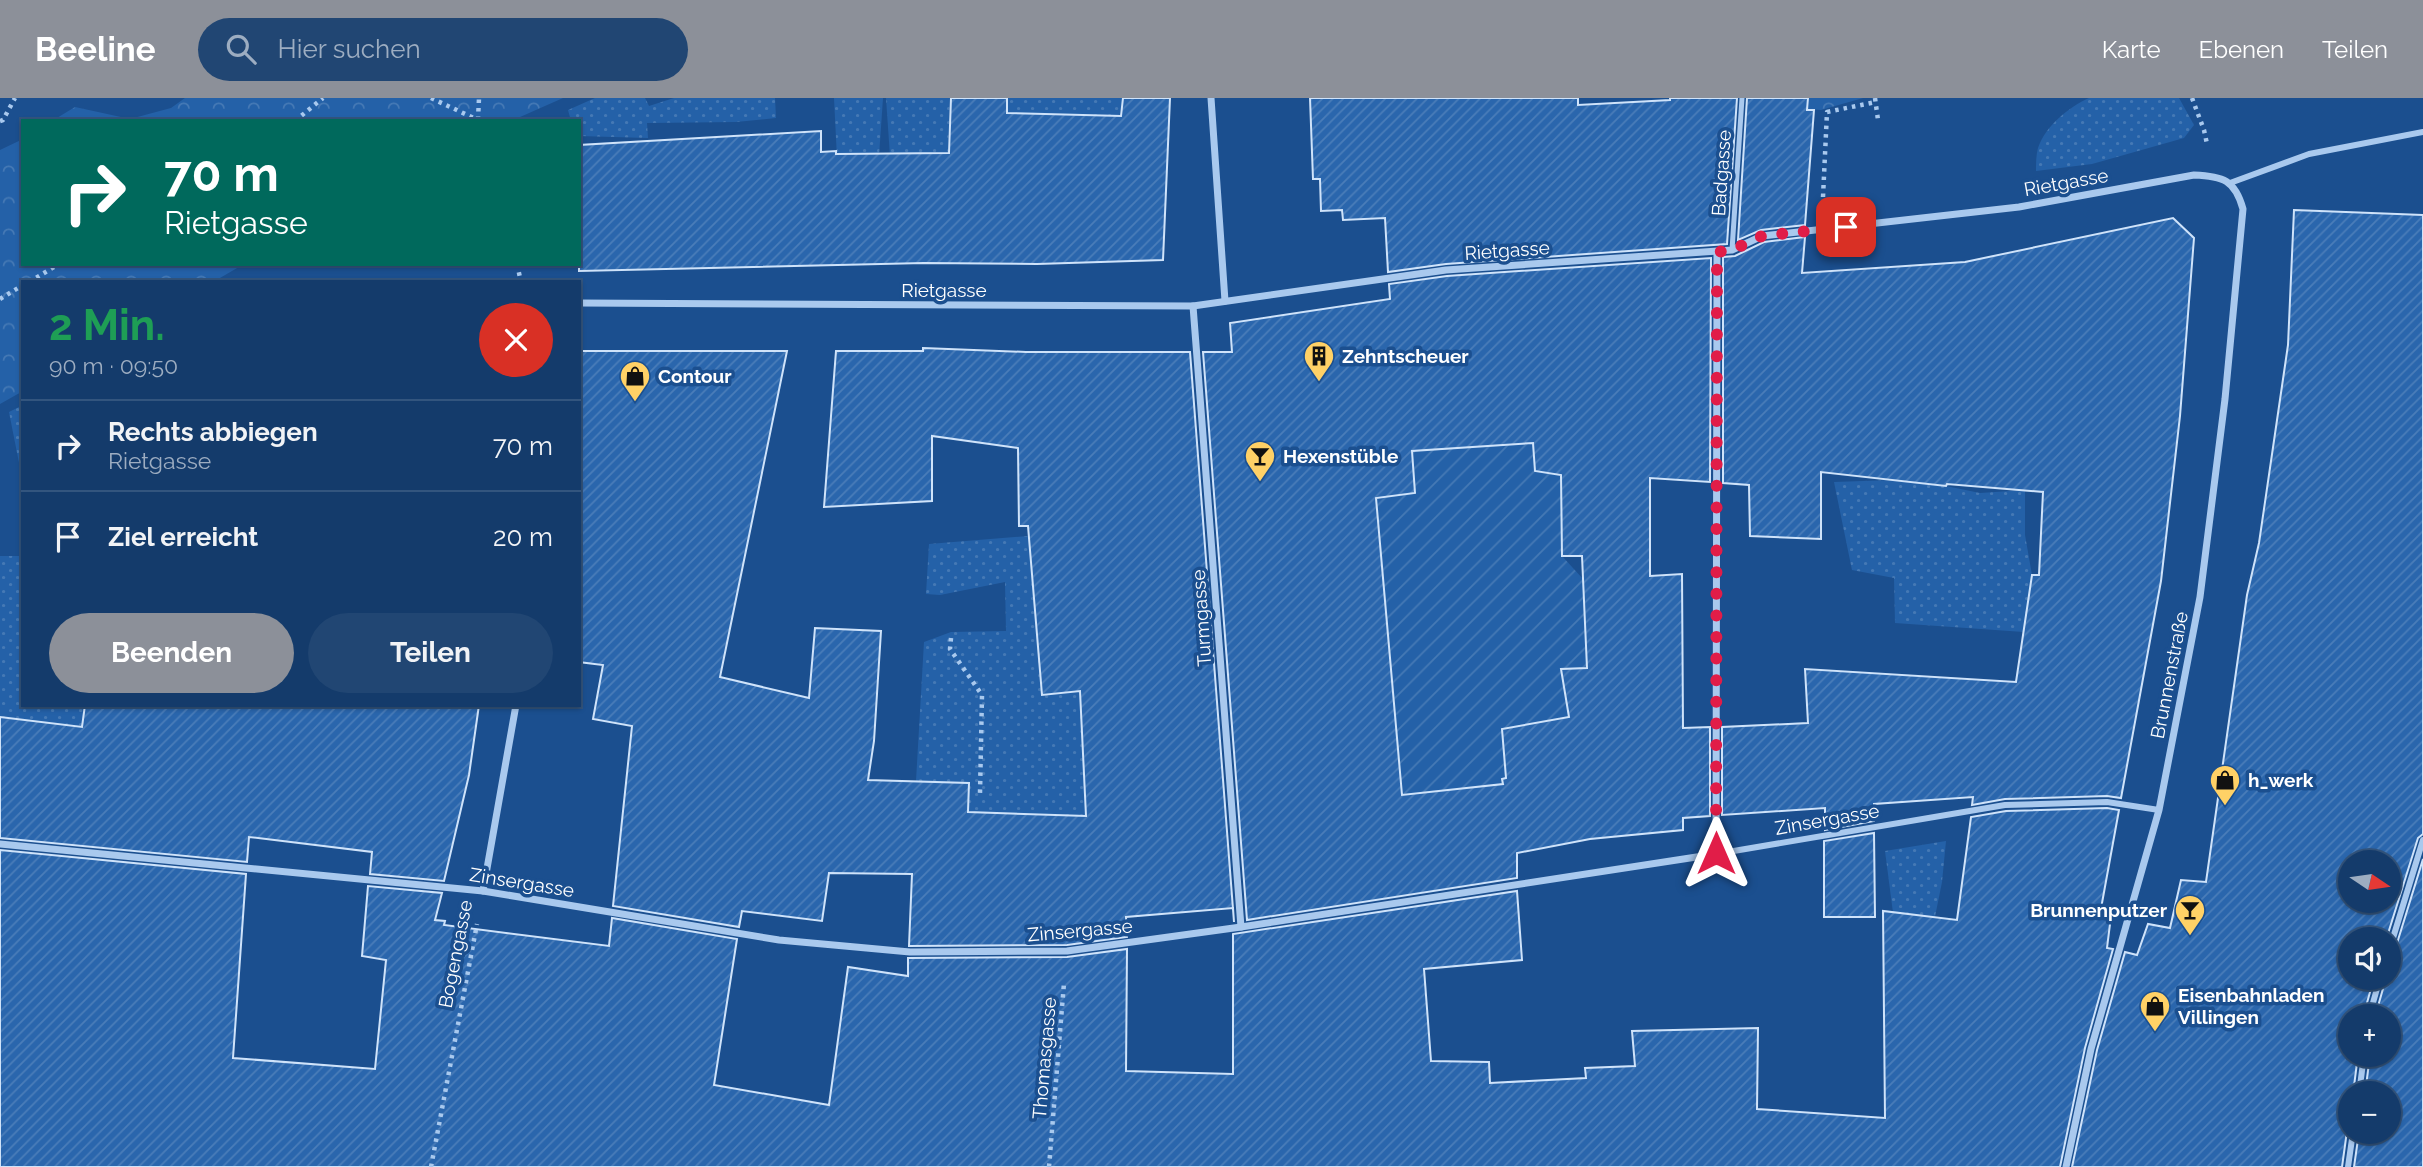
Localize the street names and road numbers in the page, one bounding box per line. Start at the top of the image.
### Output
street label: Badgasse [1707,129,1735,217]
street label: Rietgasse [2022,164,2110,200]
street label: Rietgasse [1464,236,1550,264]
street label: Rietgasse [901,279,987,301]
street label: Turmgasse [1187,569,1215,667]
street label: Brunnenstraße [2146,610,2192,740]
street label: Zinsergasse [1773,799,1881,839]
street label: Zinsergasse [468,863,576,901]
street label: Bogengasse [434,898,476,1010]
street label: Zinsergasse [1026,914,1134,946]
street label: Thomasgasse [1028,996,1060,1120]

